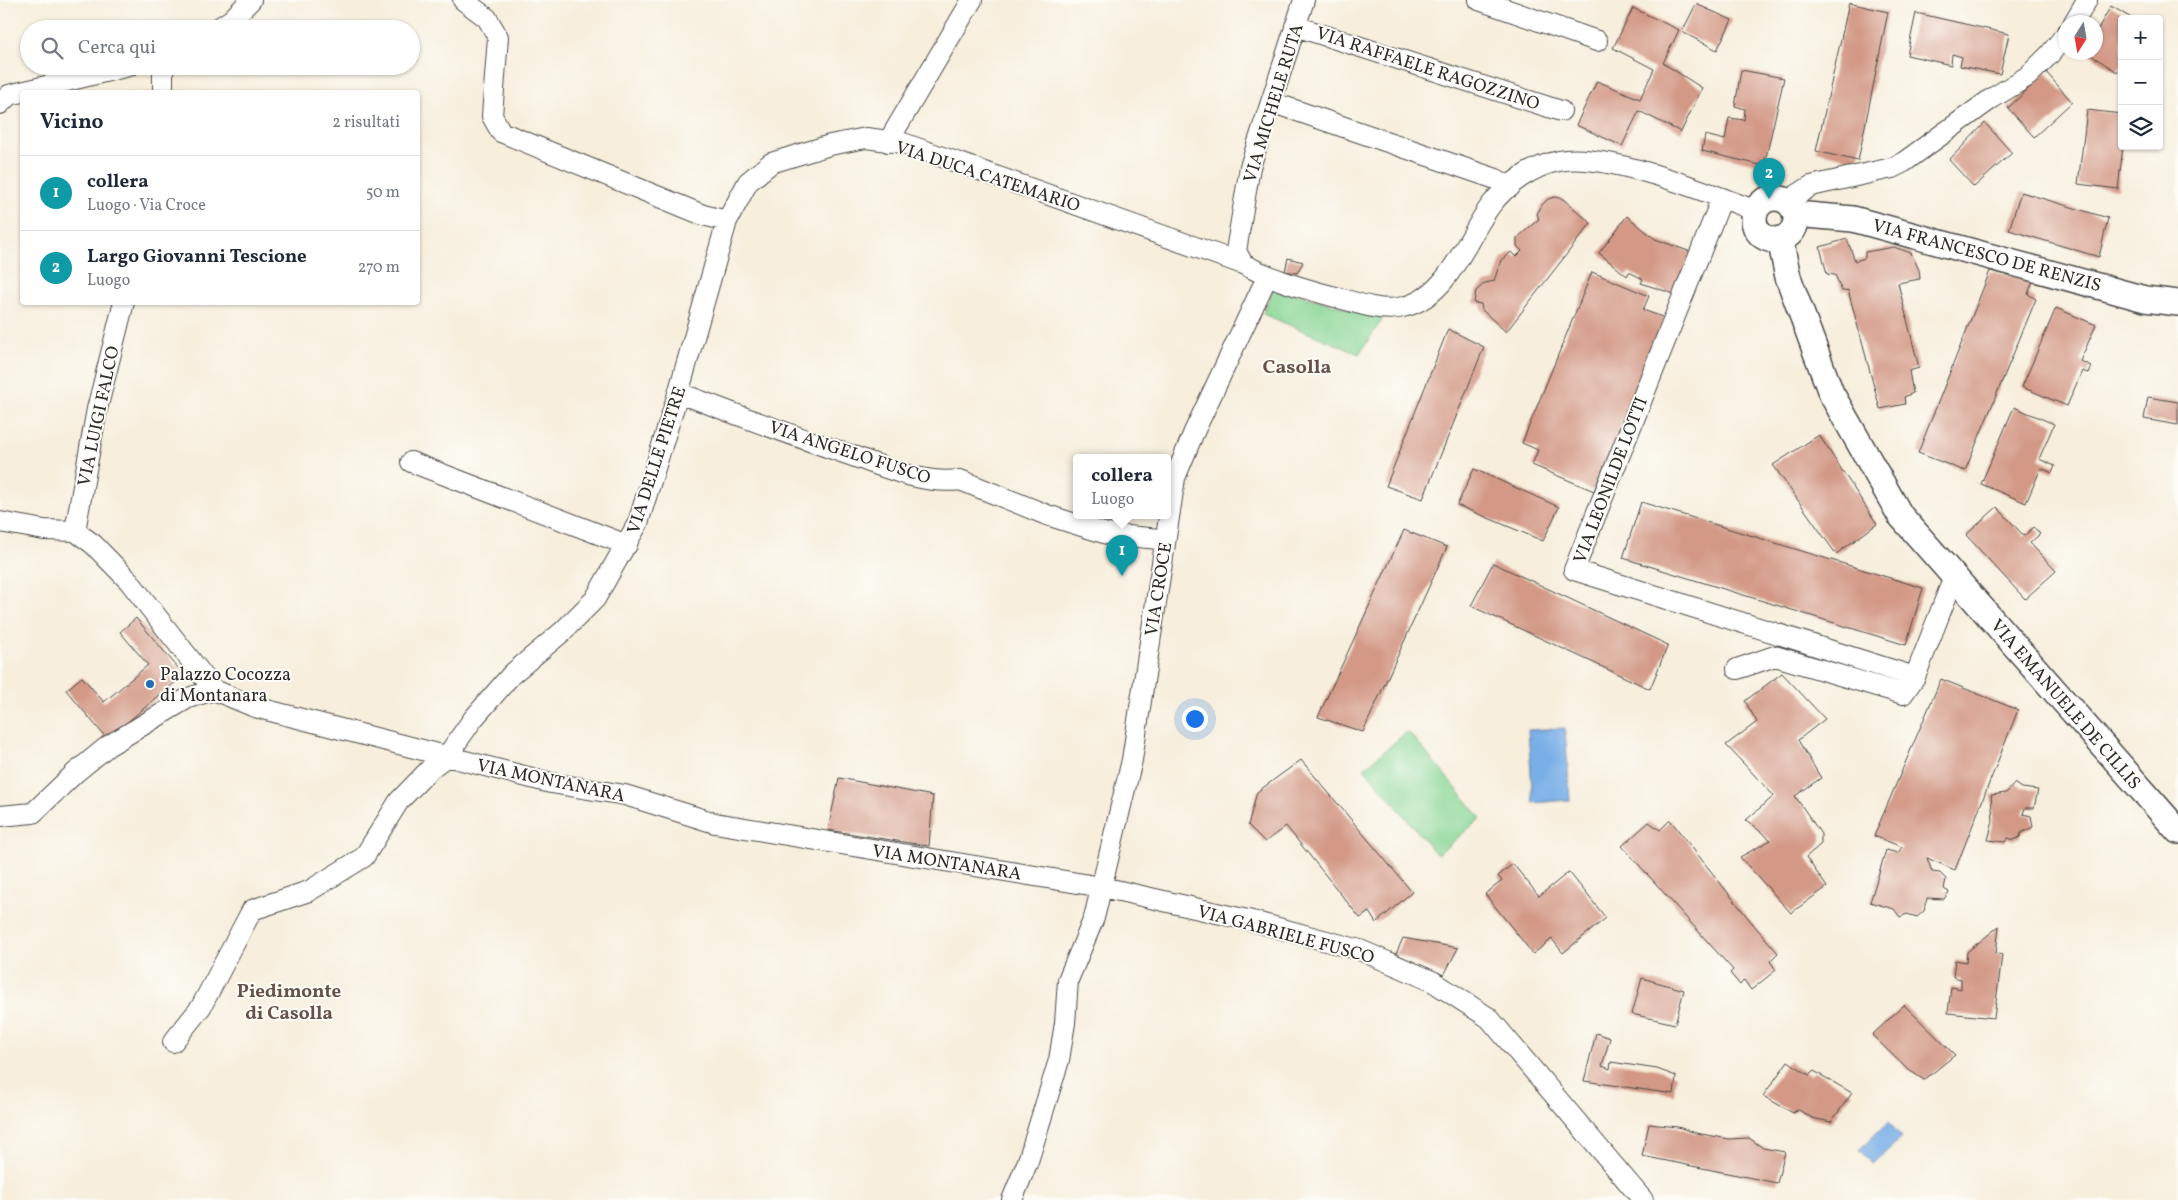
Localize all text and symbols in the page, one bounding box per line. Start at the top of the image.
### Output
north arrow [2058,15,2103,60]
map controls [2118,15,2163,150]
button: + [2118,15,2163,60]
search box [20,20,420,75]
street label: VIA MICHELE RUTA [1238,21,1311,186]
street label: VIA RAFFAELE RAGOZZINO [1313,21,1542,117]
icon: search [38,34,66,62]
text: Cerca qui [78,35,156,61]
button: − [2118,60,2163,105]
button: layers [2118,105,2163,150]
text: Vicino [40,108,104,137]
text: 2 risultati [332,112,400,134]
street label: VIA DUCA CATEMARIO [892,136,1083,219]
pin: 2 [1753,158,1785,199]
text: collera [87,169,149,195]
text: 1 [53,182,59,204]
text: 50 m [366,182,400,204]
text: Luogo · Via Croce [87,195,206,217]
street label: VIA FRANCESCO DE RENZIS [1869,214,2104,299]
text: Largo Giovanni Tescione [87,244,307,270]
text: 2 [52,257,60,279]
text: 270 m [358,257,400,279]
text: Luogo [87,270,130,292]
street label: VIA LUIGI FALCO [72,344,127,489]
district label: Casolla [1263,354,1332,382]
street label: VIA DELLE PIETRE [622,383,693,538]
street label: VIA LEONILDE LOTTI [1568,394,1655,567]
street label: VIA ANGELO FUSCO [766,415,934,491]
popup [1073,454,1171,519]
text: collera [1091,463,1153,489]
text: Luogo [1091,489,1134,511]
pin: 1 [1106,535,1138,576]
street label: VIA CROCE [1140,540,1179,638]
street label: VIA EMANUELE DE CILLIS [1984,614,2146,796]
place label: Palazzo Cocozza di Montanara [160,663,291,709]
marker: Palazzo Cocozza di Montanara [144,678,156,690]
your location [1182,706,1208,732]
street label: VIA MONTANARA [474,754,627,809]
street label: VIA MONTANARA [870,839,1024,888]
street label: VIA GABRIELE FUSCO [1194,900,1377,971]
district label: Piedimonte di Casolla [237,979,342,1027]

